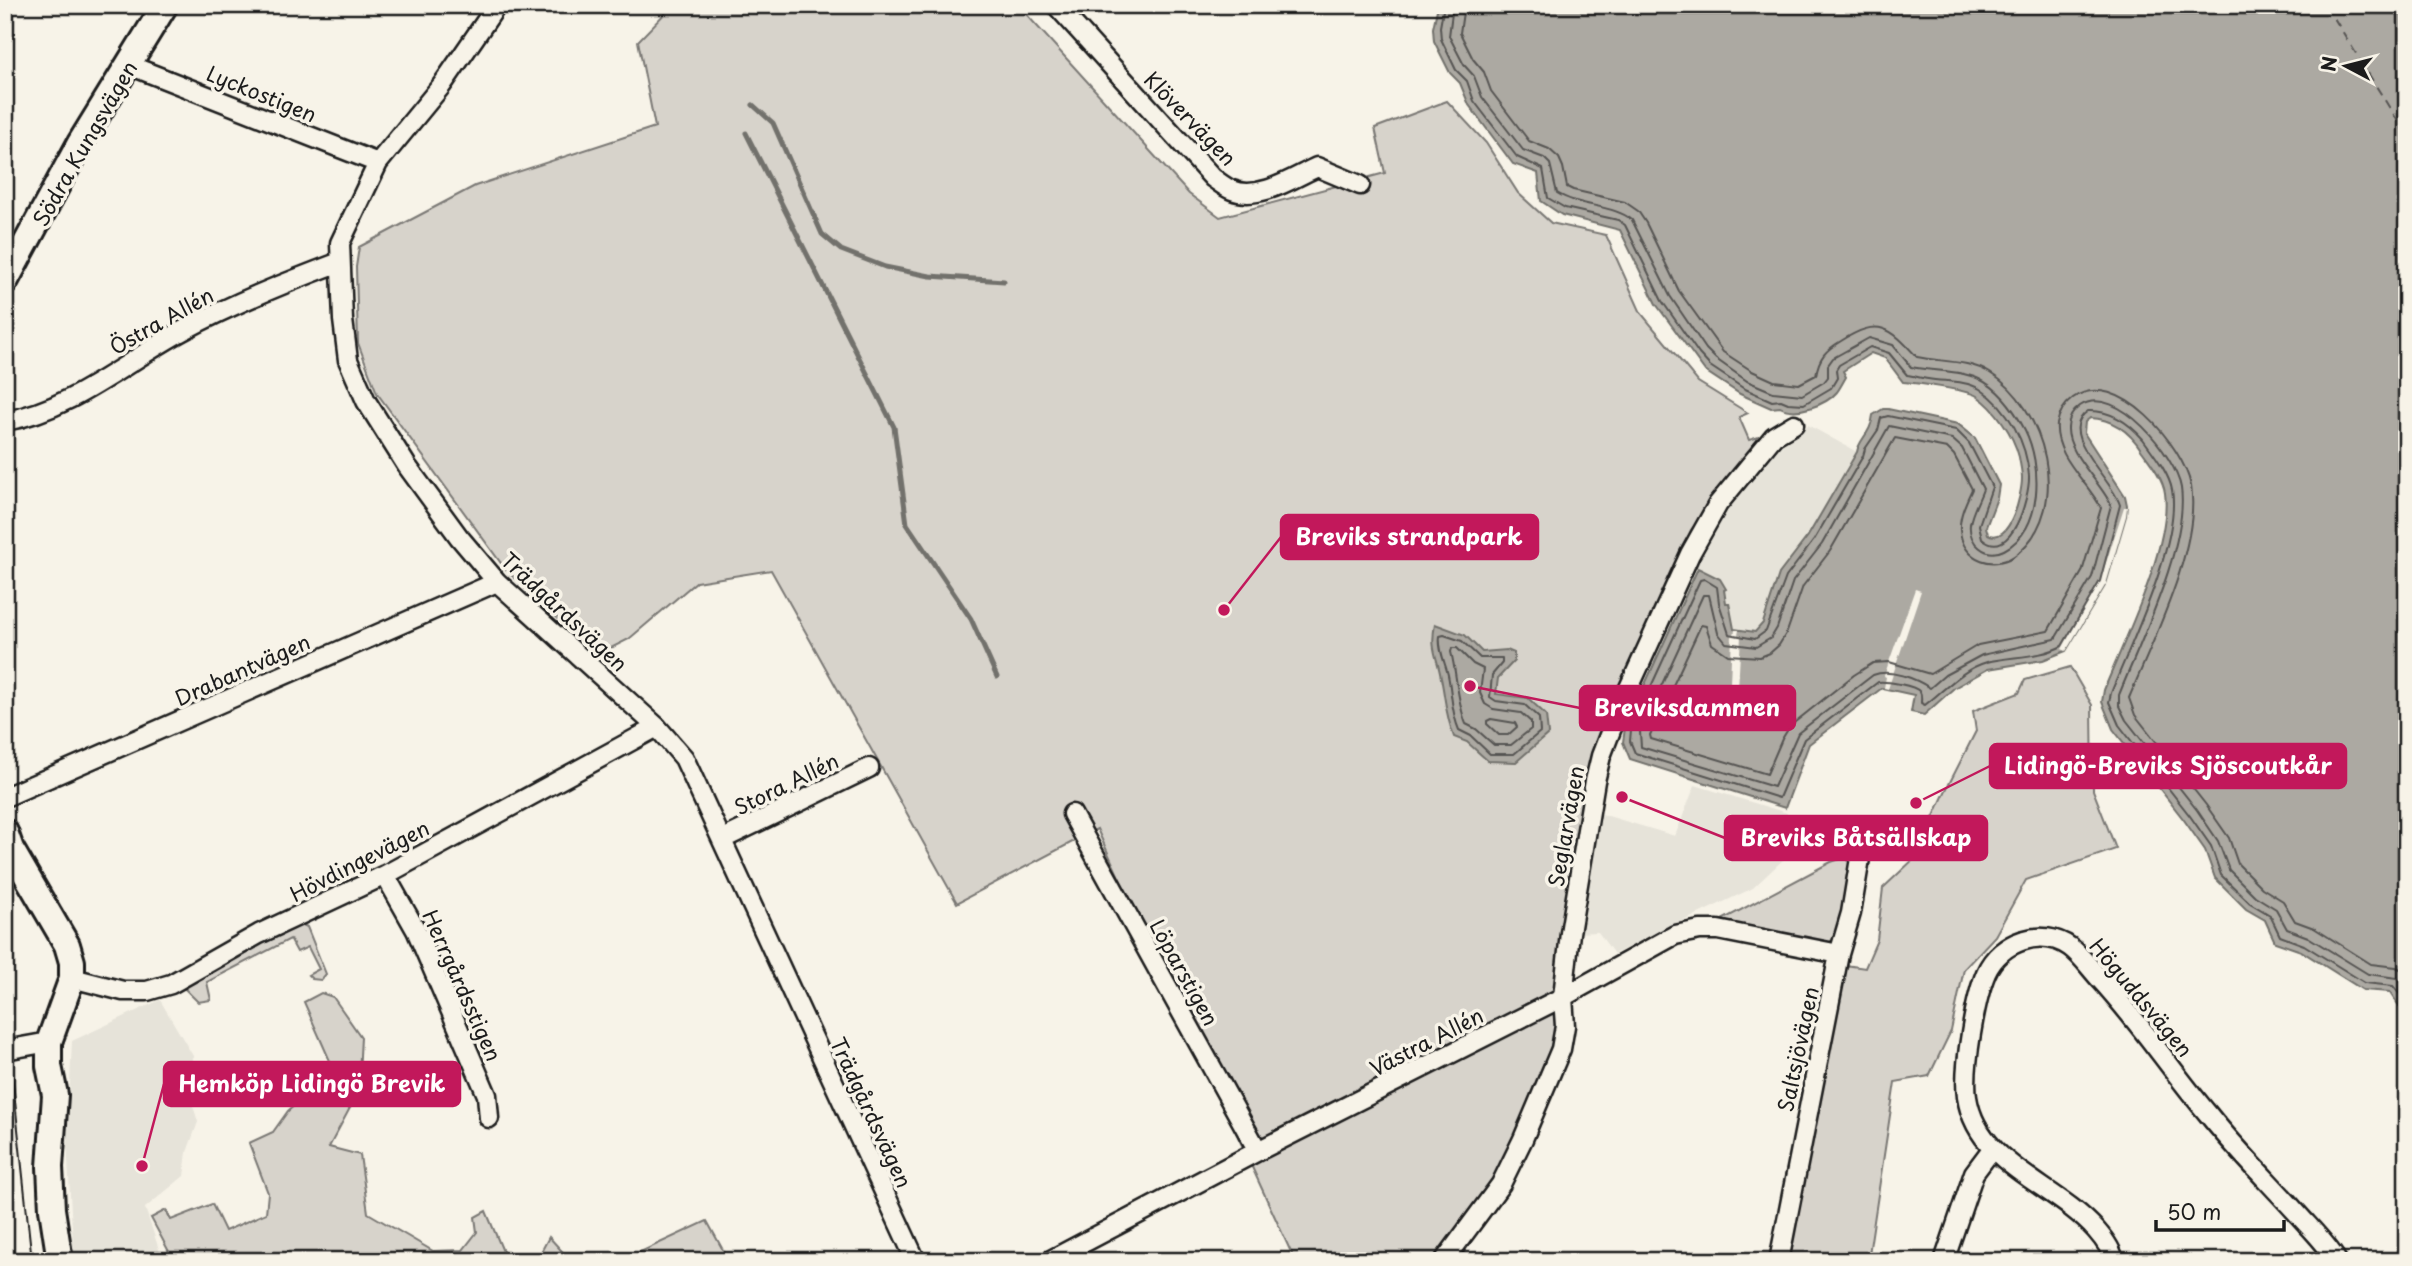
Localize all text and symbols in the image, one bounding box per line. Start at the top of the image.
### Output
north arrow [2310,32,2380,102]
street label: Södra Kungsvägen [24,54,144,232]
text: N [2313,55,2343,73]
street label: Lyckostigen [202,56,322,130]
street label: Klövervägen [1138,63,1244,173]
street label: Östra Allén [103,278,219,362]
callout: Breviks strandpark [1281,515,1538,559]
text: Breviks strandpark [1295,518,1523,553]
street label: Trädgårdsvägen [494,544,636,678]
street label: Drabantvägen [169,625,315,713]
callout: Breviksdammen [1580,686,1795,730]
text: Breviksdammen [1594,689,1780,724]
street label: Stora Allén [728,744,844,822]
callout: Lidingö-Breviks Sjöscoutkår [1990,744,2346,788]
text: Lidingö-Breviks Sjöscoutkår [2004,747,2332,782]
street label: Seglarvägen [1539,763,1591,889]
street label: Hövdingevägen [284,811,434,909]
callout: Breviks Båtsällskap [1725,816,1987,860]
text: Breviks Båtsällskap [1740,819,1972,854]
street label: Herrgårdsstigen [415,904,511,1066]
street label: Löparstigen [1143,913,1227,1031]
street label: Höguddsvägen [2083,931,2201,1063]
street label: Saltsjövägen [1768,983,1826,1115]
street label: Västra Allén [1364,999,1488,1083]
street label: Trädgårdsvägen [823,1031,921,1193]
callout: Hemköp Lidingö Brevik [164,1062,460,1106]
text: Hemköp Lidingö Brevik [178,1065,446,1100]
scale bar [2156,1189,2284,1233]
text: 50 m [2167,1195,2221,1227]

